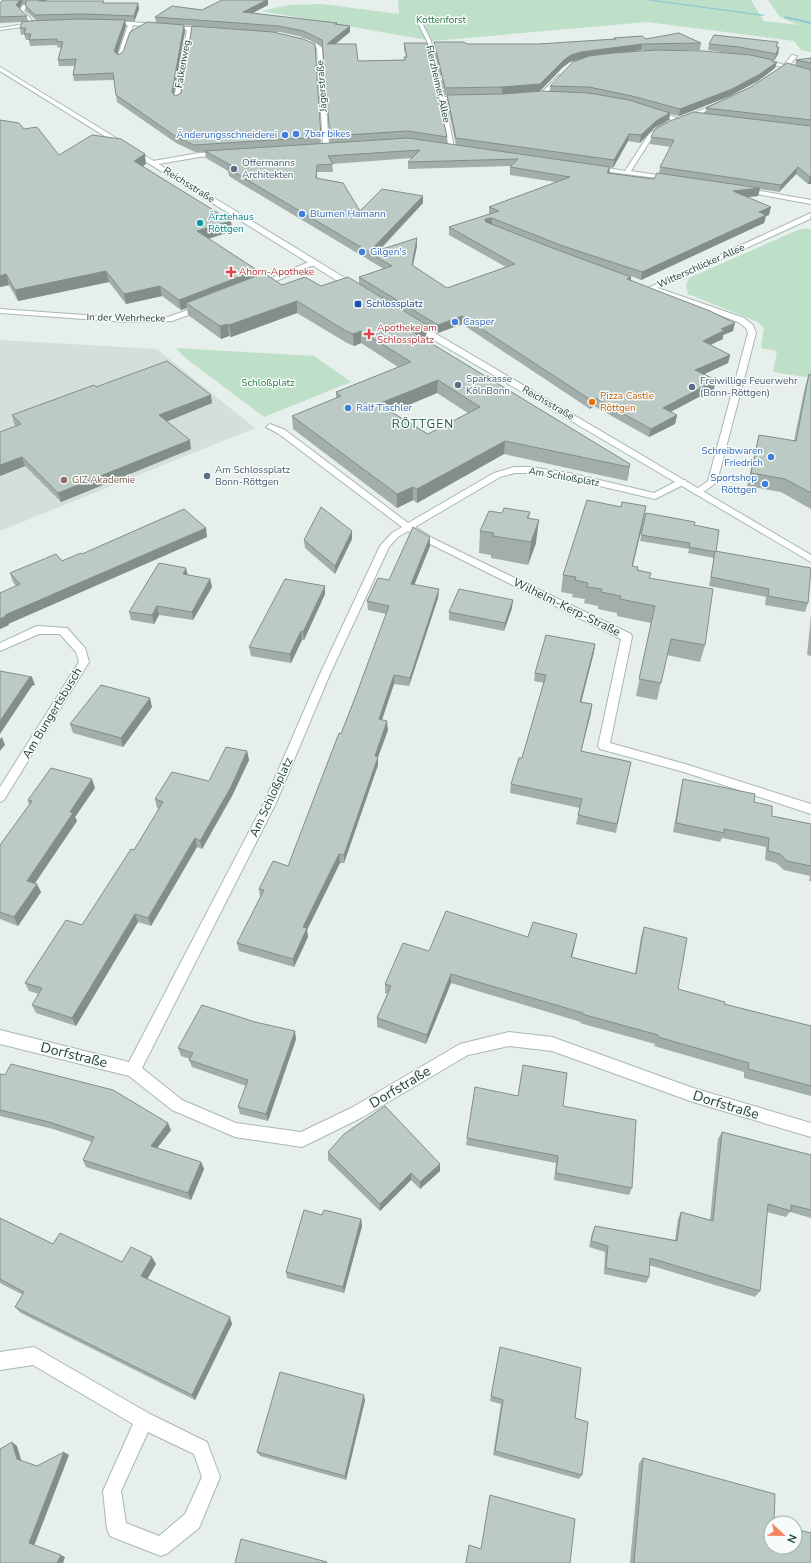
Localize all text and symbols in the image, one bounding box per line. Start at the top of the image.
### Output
park label: Kottenforst [416,13,466,27]
street label: Falkenweg [172,39,194,89]
street label: Flerzheimer Allee [422,44,454,124]
street label: Jägerstraße [313,60,331,113]
place label: 7bar bikes [304,127,351,141]
place label: Änderungsschneiderei [177,128,277,142]
marker: 7bar bikes [291,129,301,139]
marker: Änderungsschneiderei [280,130,290,140]
place label: Offermanns Architekten [242,156,295,182]
street label: Reichsstraße [161,164,217,206]
marker: Offermanns Architekten [229,164,239,174]
place label: Blumen Hamann [310,207,386,221]
marker: Blumen Hamann [297,209,307,219]
place label: Ärztehaus Röttgen [208,210,254,236]
marker: Ärztehaus Röttgen [195,218,205,228]
street label: Witterschlicker Allee [655,240,747,292]
place label: Gilgen's [370,245,407,259]
marker: Gilgen's [357,247,367,257]
place label: Ahorn-Apotheke [239,265,314,279]
marker: Ahorn-Apotheke [226,267,236,277]
place label: Schlossplatz [366,297,423,311]
marker: Schlossplatz [353,299,363,309]
street label: In der Wehrhecke [86,310,166,326]
place label: Casper [463,315,495,329]
marker: Casper [450,317,460,327]
place label: Apotheke am Schlossplatz [377,321,437,347]
marker: Apotheke am Schlossplatz [364,329,374,339]
place label: Sparkasse KölnBonn [466,372,512,398]
place label: Freiwillige Feuerwehr (Bonn-Röttgen) [700,374,798,400]
park label: Schloßplatz [241,376,295,390]
marker: Sparkasse KölnBonn [453,380,463,390]
street label: Reichsstraße [519,382,577,424]
marker: Freiwillige Feuerwehr (Bonn-Röttgen) [687,382,697,392]
place label: Pizza Castle Röttgen [600,389,654,415]
marker: Pizza Castle Röttgen [587,397,597,407]
place label: Ralf Tischler [356,401,412,415]
marker: Ralf Tischler [343,403,353,413]
district label: RÖTTGEN [392,416,454,432]
place label: Schreibwaren Friedrich [702,444,763,470]
marker: Schreibwaren Friedrich [766,452,776,462]
place label: Am Schlossplatz Bonn-Röttgen [215,463,291,489]
street label: Am Schloßplatz [527,464,601,490]
marker: Am Schlossplatz Bonn-Röttgen [202,471,212,481]
place label: Sportshop Röttgen [710,471,757,497]
place label: GIZ Akademie [72,473,135,487]
marker: GIZ Akademie [59,475,69,485]
marker: Sportshop Röttgen [760,479,770,489]
street label: Wilhelm-Kerp-Straße [511,574,623,640]
street label: Am Bungertsbusch [18,664,86,762]
street label: Am Schloßplatz [246,754,297,839]
street label: Dorfstraße [39,1038,109,1072]
street label: Dorfstraße [366,1061,434,1113]
street label: Dorfstraße [691,1086,761,1124]
north arrow [763,1515,803,1555]
text: N [783,1532,800,1545]

